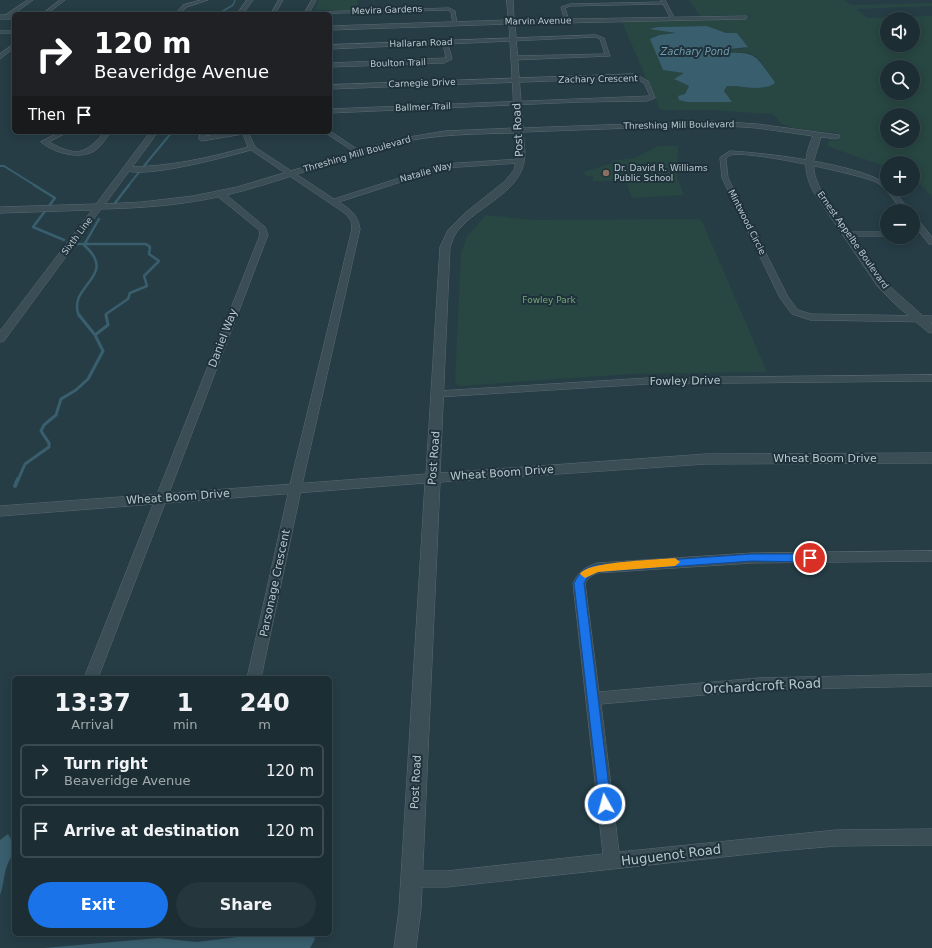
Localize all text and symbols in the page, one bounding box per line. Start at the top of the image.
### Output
street label: Mevira Gardens [351,4,423,16]
map controls [880,12,920,244]
button: sound [880,12,920,52]
street label: Marvin Avenue [505,15,572,27]
text: 120 m [94,27,191,60]
icon: right [28,28,80,80]
street label: Hallaran Road [389,37,453,49]
water label: Zachary Pond [660,46,730,57]
street label: Boulton Trail [370,57,426,69]
button: search [880,60,920,100]
text: Beaveridge Avenue [94,61,269,82]
street label: Zachary Crescent [558,73,638,85]
street label: Carnegie Drive [388,77,456,89]
street label: Ballmer Trail [395,101,451,113]
street label: Post Road [510,103,526,157]
icon: arrive [73,104,95,126]
text: Then [28,106,65,124]
button: layers [880,108,920,148]
street label: Threshing Mill Boulevard [622,119,735,131]
street label: Threshing Mill Boulevard [301,134,412,174]
button: + [880,156,920,196]
street label: Natalie Way [399,160,454,184]
place label: Dr. David R. Williams Public School [614,163,708,183]
marker: Dr. David R. Williams Public School [601,168,611,178]
street label: Mintwood Circle [726,188,768,257]
street label: Ernest Appelbe Boulevard [815,189,891,291]
button: − [880,204,920,244]
street label: Sixth Line [60,215,95,257]
park label: Fowley Park [522,295,576,305]
street label: Daniel Way [206,306,240,369]
street label: Fowley Drive [649,374,721,388]
street label: Post Road [426,431,442,485]
street label: Wheat Boom Drive [773,452,877,465]
street label: Wheat Boom Drive [450,463,554,483]
street label: Wheat Boom Drive [126,487,230,507]
street label: Parsonage Crescent [257,527,293,638]
pin [793,541,827,575]
icon: arrive [799,547,821,569]
street label: Orchardcroft Road [703,675,821,697]
text: 13:37 [54,689,131,717]
text: 1 [177,689,193,717]
text: 240 [240,689,290,717]
text: Arrival [71,717,114,732]
text: min [173,717,197,732]
text: m [258,717,271,732]
text: Turn right [64,755,148,773]
street label: Post Road [408,755,424,809]
icon: right [30,760,52,782]
text: 120 m [266,762,314,780]
text: Beaveridge Avenue [64,773,190,788]
position arrow [584,783,626,825]
icon: arrive [30,820,52,842]
text: Arrive at destination [64,822,239,840]
text: 120 m [266,822,314,840]
street label: Huguenot Road [620,841,722,869]
button: Exit [28,882,168,928]
button: Share [176,882,316,928]

